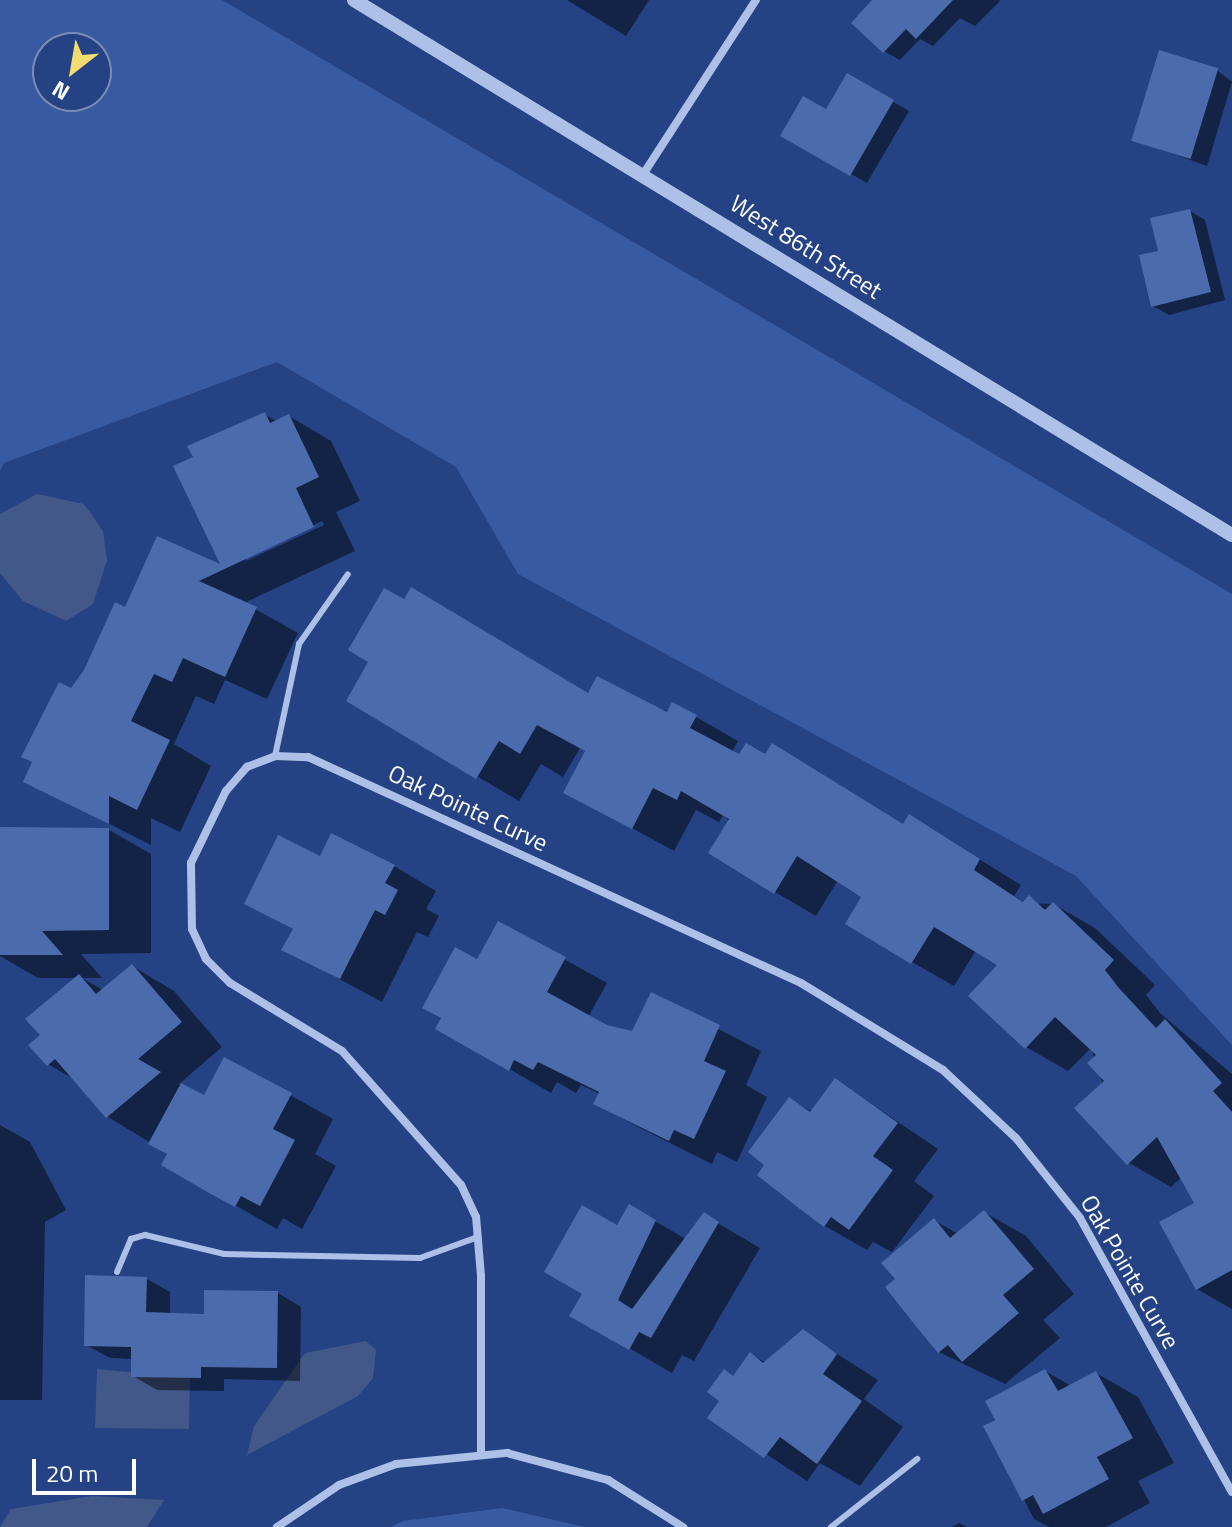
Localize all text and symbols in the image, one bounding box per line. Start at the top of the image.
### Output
north arrow [32,32,112,112]
text: N [45,72,76,109]
street label: West 86th Street [725,189,887,305]
street label: Oak Pointe Curve [384,758,552,858]
street label: Oak Pointe Curve [1074,1190,1186,1354]
scale bar [36,1443,140,1493]
text: 20 m [46,1455,98,1491]

